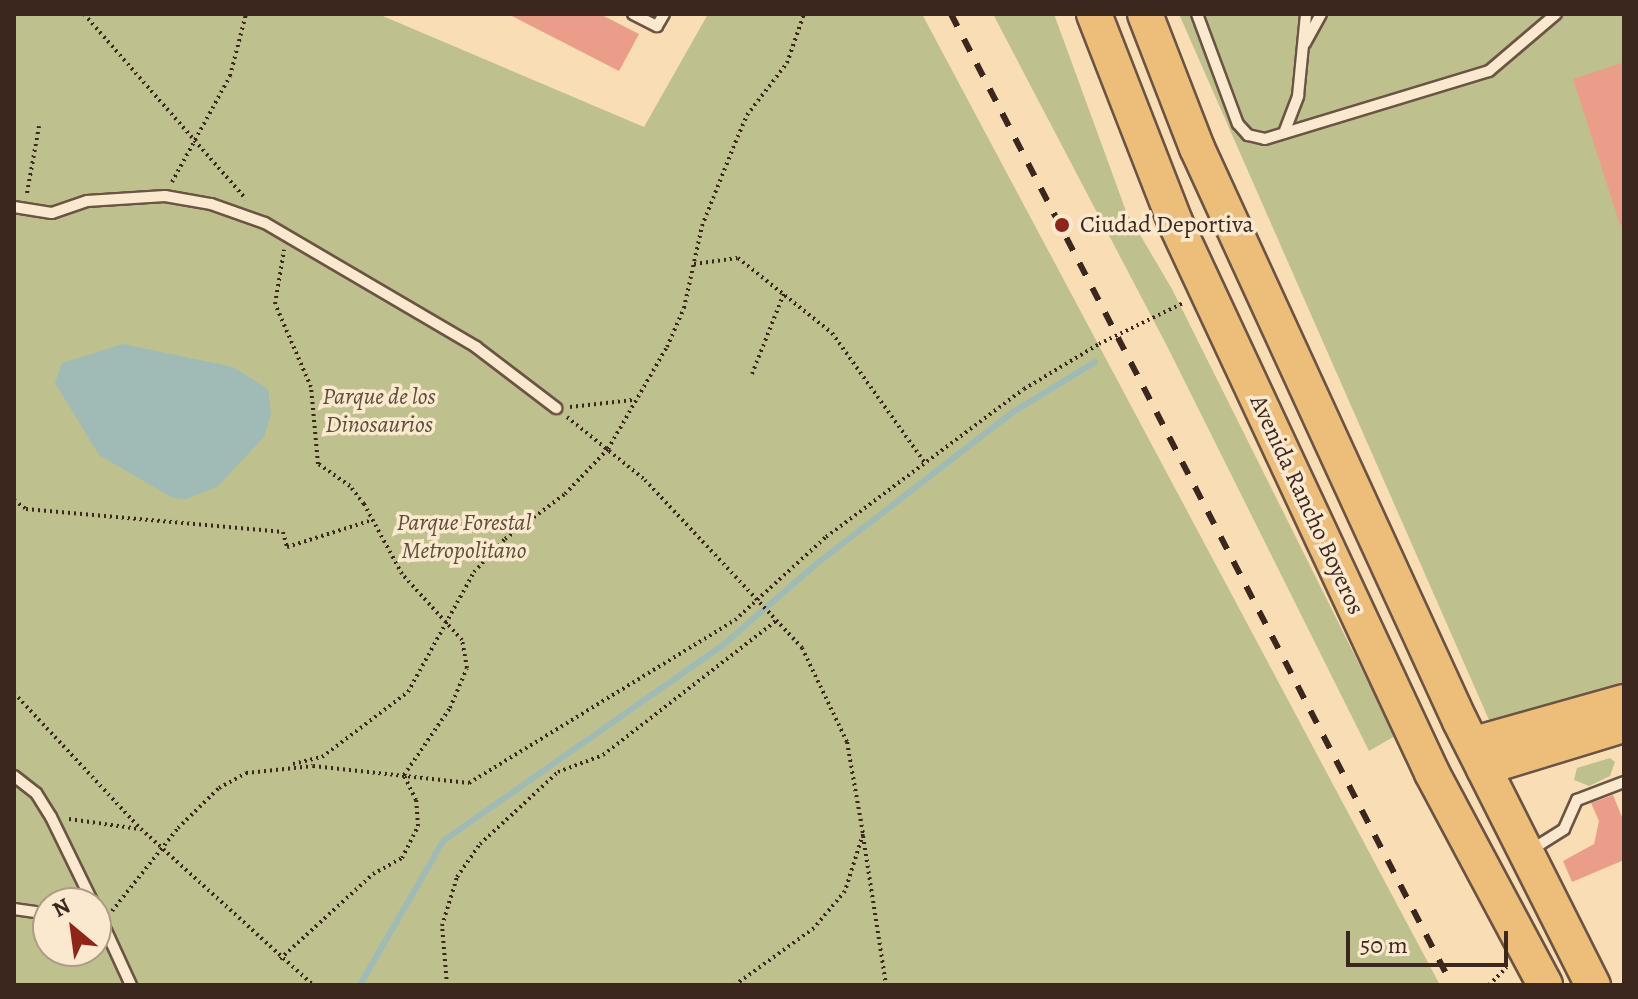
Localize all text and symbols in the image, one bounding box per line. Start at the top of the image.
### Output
place label: Ciudad Deportiva [1080,211,1254,239]
marker: Ciudad Deportiva [1051,214,1073,236]
park label: Parque de los Dinosaurios [322,383,436,439]
street label: Avenida Rancho Boyeros [1243,391,1371,619]
park label: Parque Forestal Metropolitano [397,509,531,565]
north arrow [32,887,112,967]
text: N [47,891,76,925]
scale bar [1350,915,1512,965]
text: 50 m [1360,929,1408,961]

